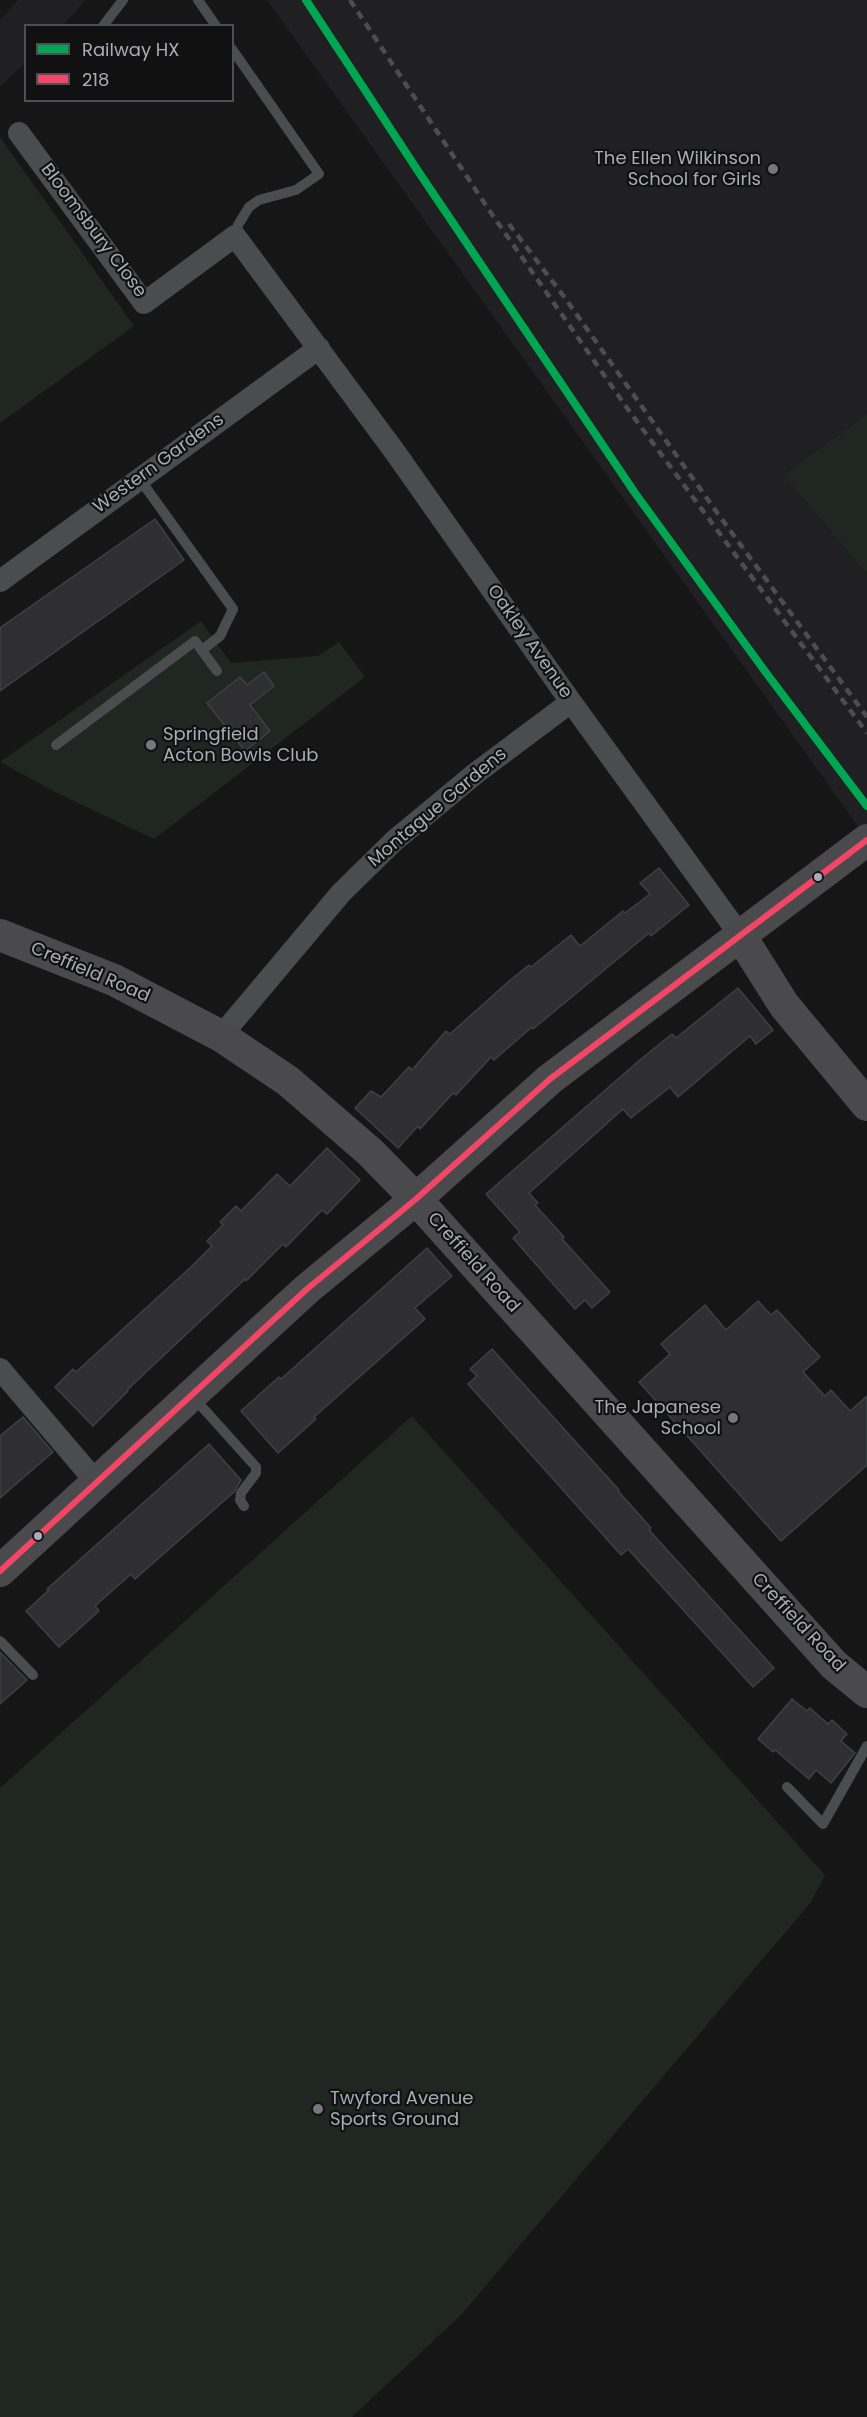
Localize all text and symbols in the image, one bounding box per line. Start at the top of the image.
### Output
legend [24,24,234,102]
text: Railway HX [82,37,179,62]
text: 218 [82,67,109,92]
place label: The Ellen Wilkinson School for Girls [594,148,761,190]
street label: Bloomsbury Close [36,160,150,302]
marker: The Ellen Wilkinson School for Girls [766,162,780,176]
street label: Western Gardens [90,409,228,519]
street label: Oakley Avenue [482,581,576,703]
place label: Springfield Acton Bowls Club [163,724,318,766]
marker: Springfield Acton Bowls Club [144,738,158,752]
street label: Montague Gardens [364,744,512,872]
unlabelled marker [812,871,824,883]
street label: Creffield Road [27,938,153,1008]
street label: Creffield Road [422,1208,524,1318]
place label: The Japanese School [594,1397,721,1440]
marker: The Japanese School [726,1411,740,1425]
unlabelled marker [32,1530,44,1542]
street label: Creffield Road [747,1569,849,1677]
place label: Twyford Avenue Sports Ground [330,2088,473,2130]
marker: Twyford Avenue Sports Ground [311,2102,325,2116]

